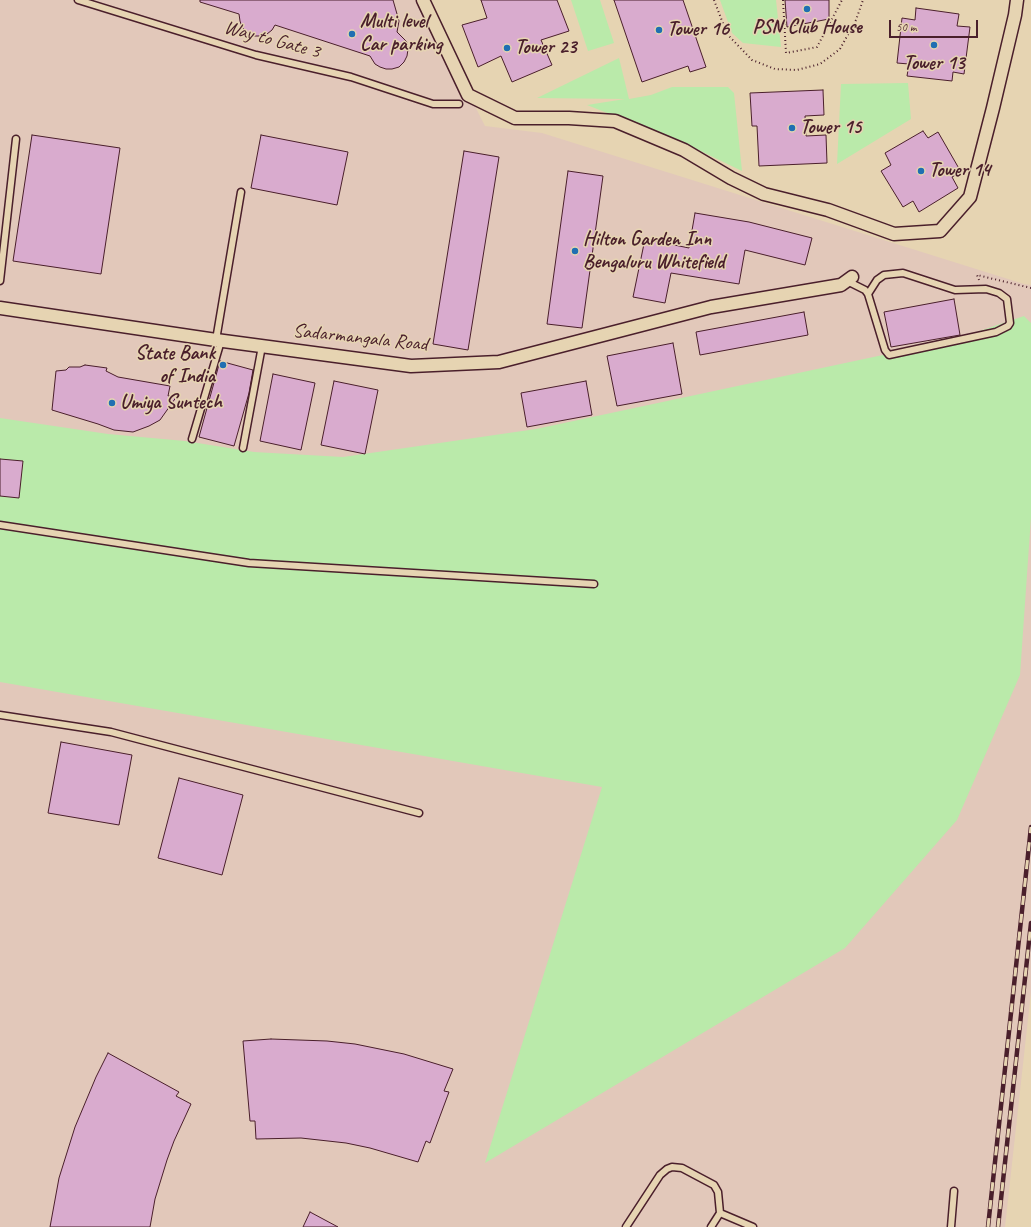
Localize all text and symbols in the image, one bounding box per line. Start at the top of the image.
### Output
marker: PSN Club House [802,4,812,14]
place label: Multi level Car parking [360,10,442,57]
scale bar [891,12,980,38]
street label: Way to Gate 3 [221,16,323,64]
place label: PSN Club House [752,16,862,40]
place label: Tower 16 [667,18,729,42]
text: 50 m [896,19,916,35]
marker: Tower 16 [654,25,664,35]
marker: Multi level Car parking [347,29,357,39]
place label: Tower 23 [515,36,576,60]
marker: Tower 13 [929,40,939,50]
marker: Tower 23 [502,43,512,53]
place label: Tower 13 [903,52,965,76]
place label: Tower 15 [800,116,861,140]
marker: Tower 15 [787,123,797,133]
place label: Tower 14 [929,159,990,183]
marker: Tower 14 [916,166,926,176]
place label: Hilton Garden Inn Bengaluru Whitefield [583,228,724,275]
marker: Hilton Garden Inn Bengaluru Whitefield [570,246,580,256]
street label: Sadarmangala Road [291,319,429,357]
place label: State Bank of India [135,342,215,389]
marker: State Bank of India [218,360,228,370]
place label: Umiya Suntech [120,391,222,415]
marker: Umiya Suntech [107,398,117,408]

